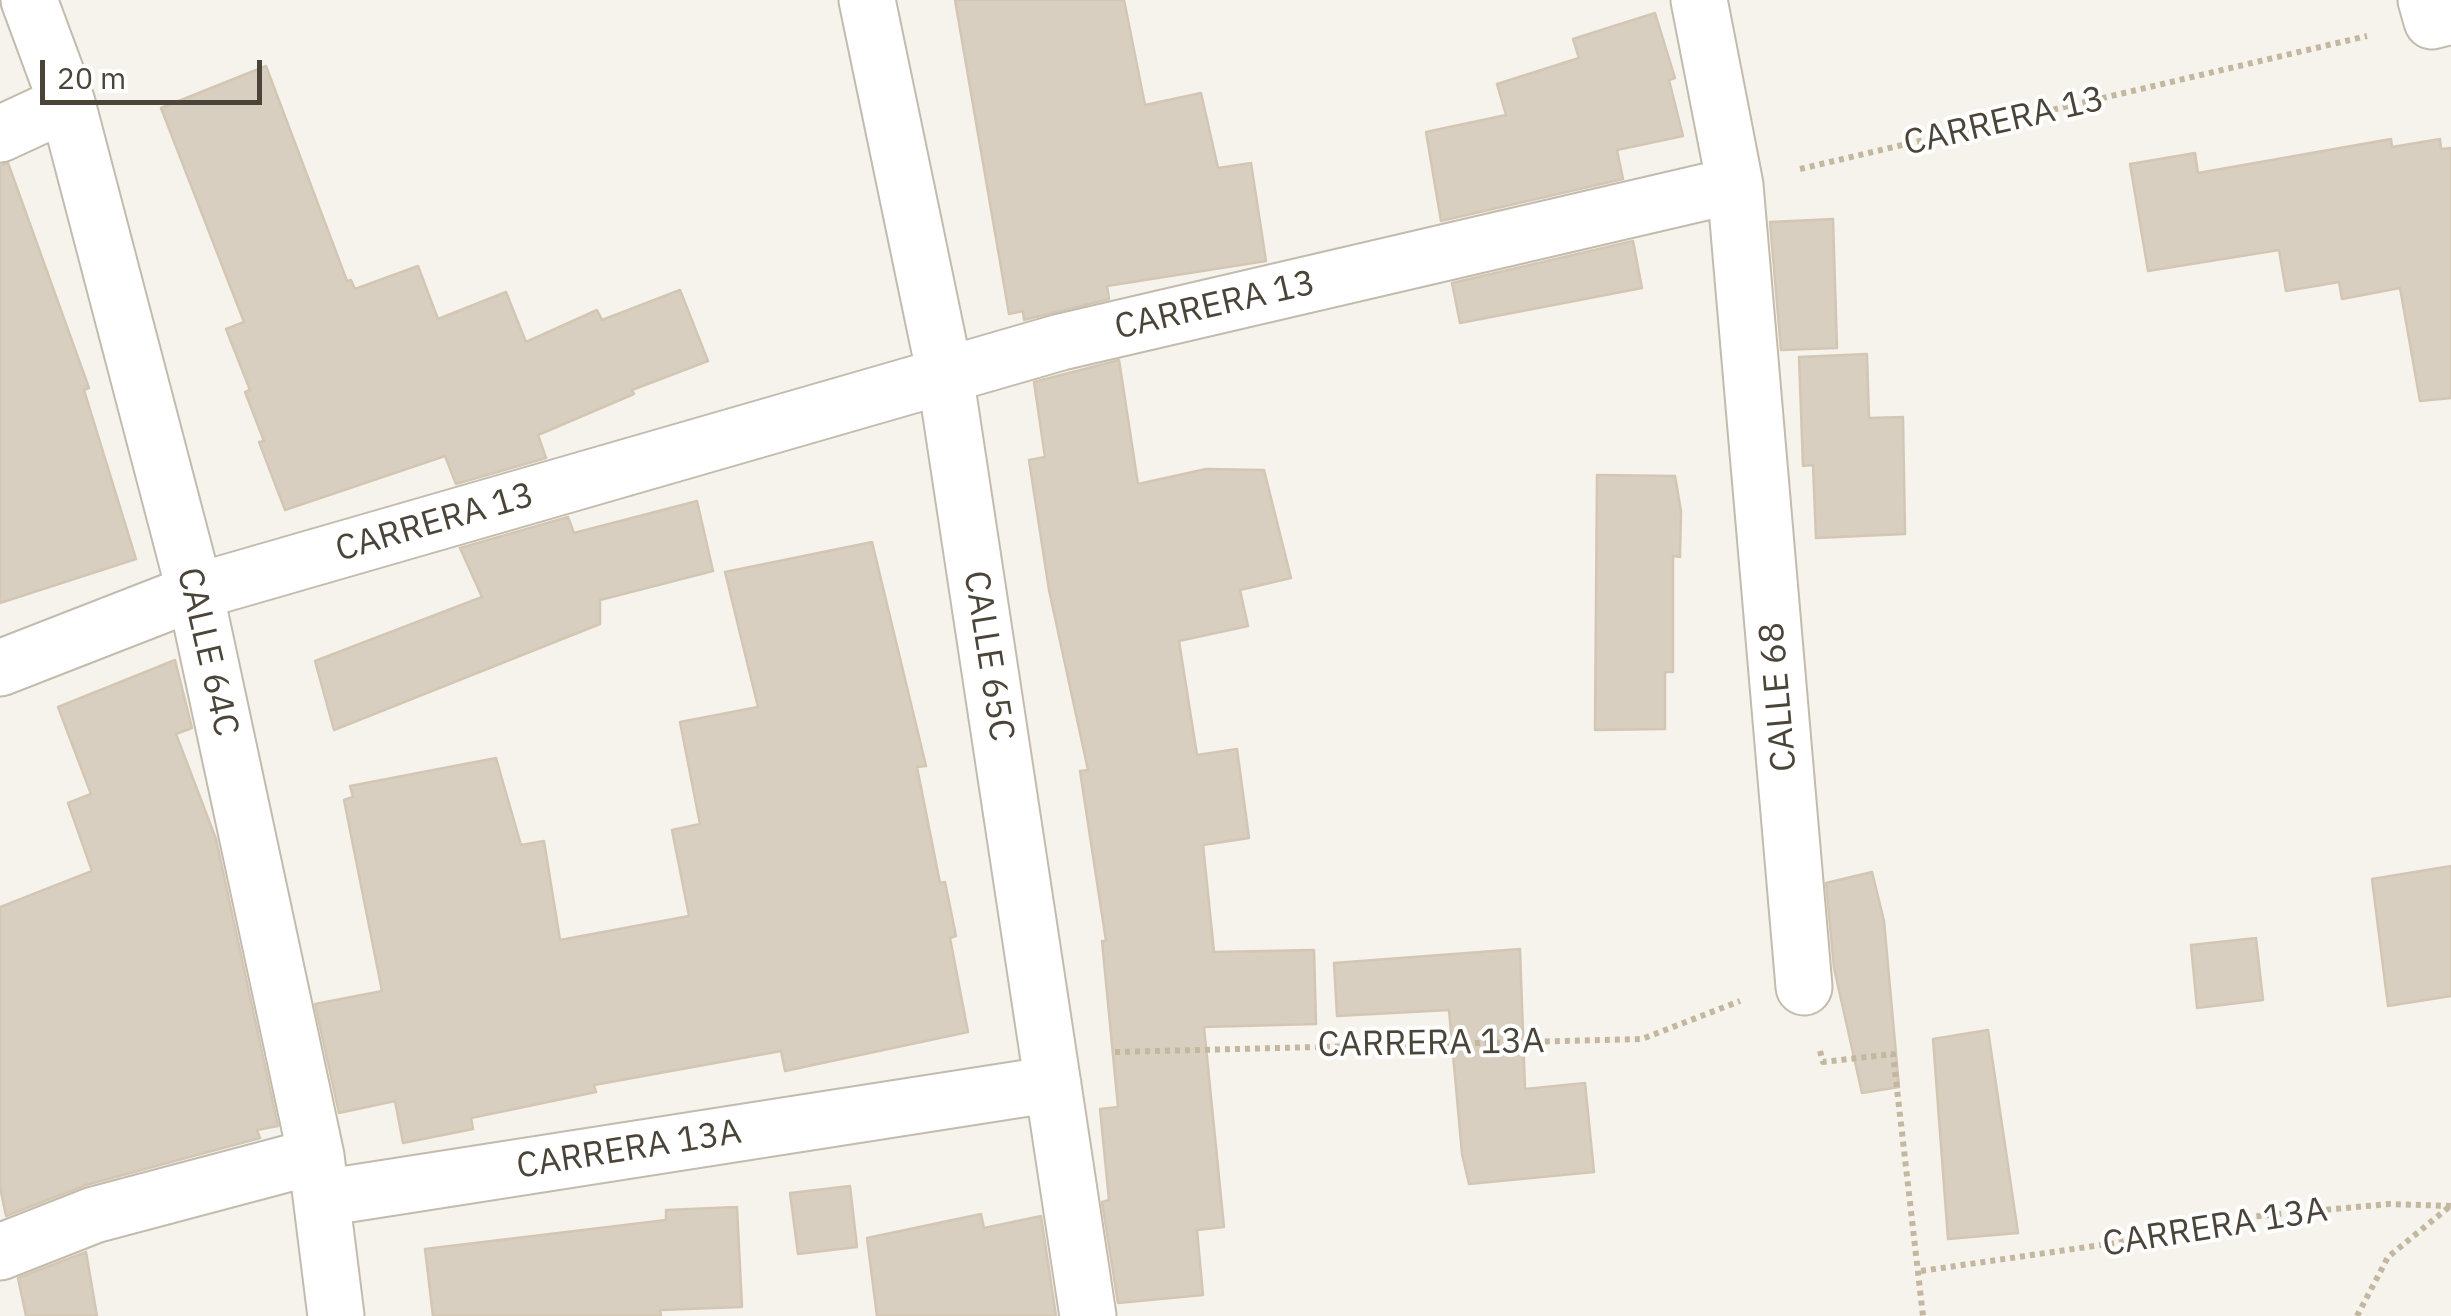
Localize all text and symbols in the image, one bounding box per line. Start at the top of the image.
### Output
scale bar [45,40,268,102]
text: 20 m [57,58,126,97]
street label: CARRERA 13 [1900,79,2108,165]
street label: CARRERA 13 [1111,263,1319,349]
street label: CARRERA 13 [331,475,539,571]
street label: CALLE 64C [167,564,247,740]
street label: CALLE 65C [954,568,1022,744]
street label: CALLE 68 [1752,621,1806,773]
street label: CARRERA 13A [1317,1021,1545,1067]
street label: CARRERA 13A [514,1112,744,1188]
street label: CARRERA 13A [2100,1190,2330,1266]

